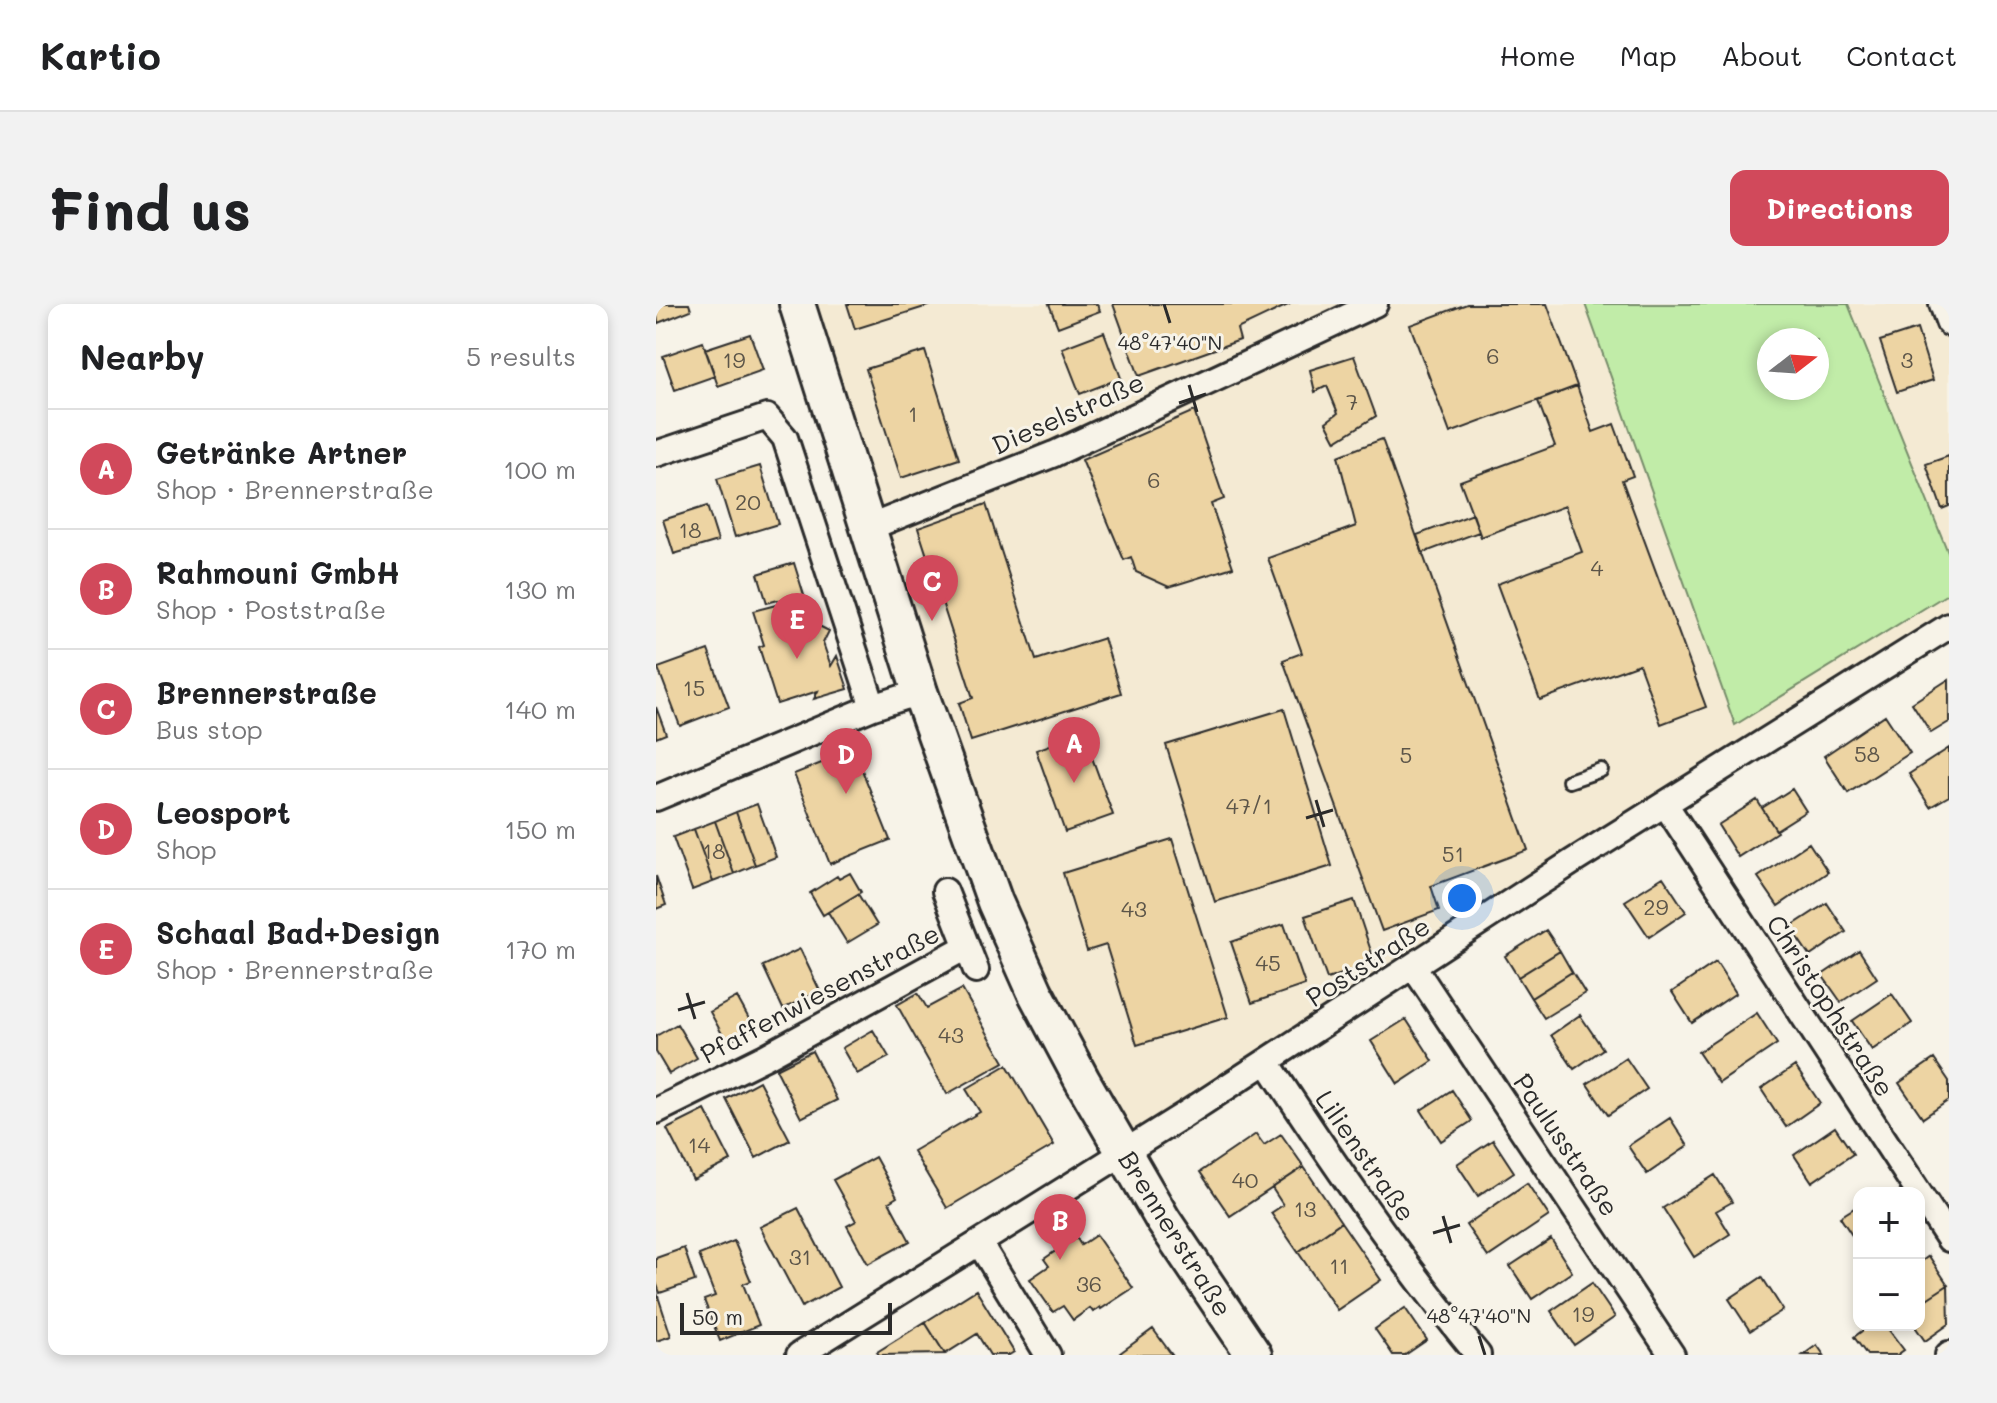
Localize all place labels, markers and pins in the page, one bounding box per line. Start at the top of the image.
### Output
pin: C [906,555,958,621]
pin: E [771,593,823,659]
pin: A [1048,717,1100,783]
pin: D [820,728,872,794]
pin: B [1034,1194,1086,1260]

